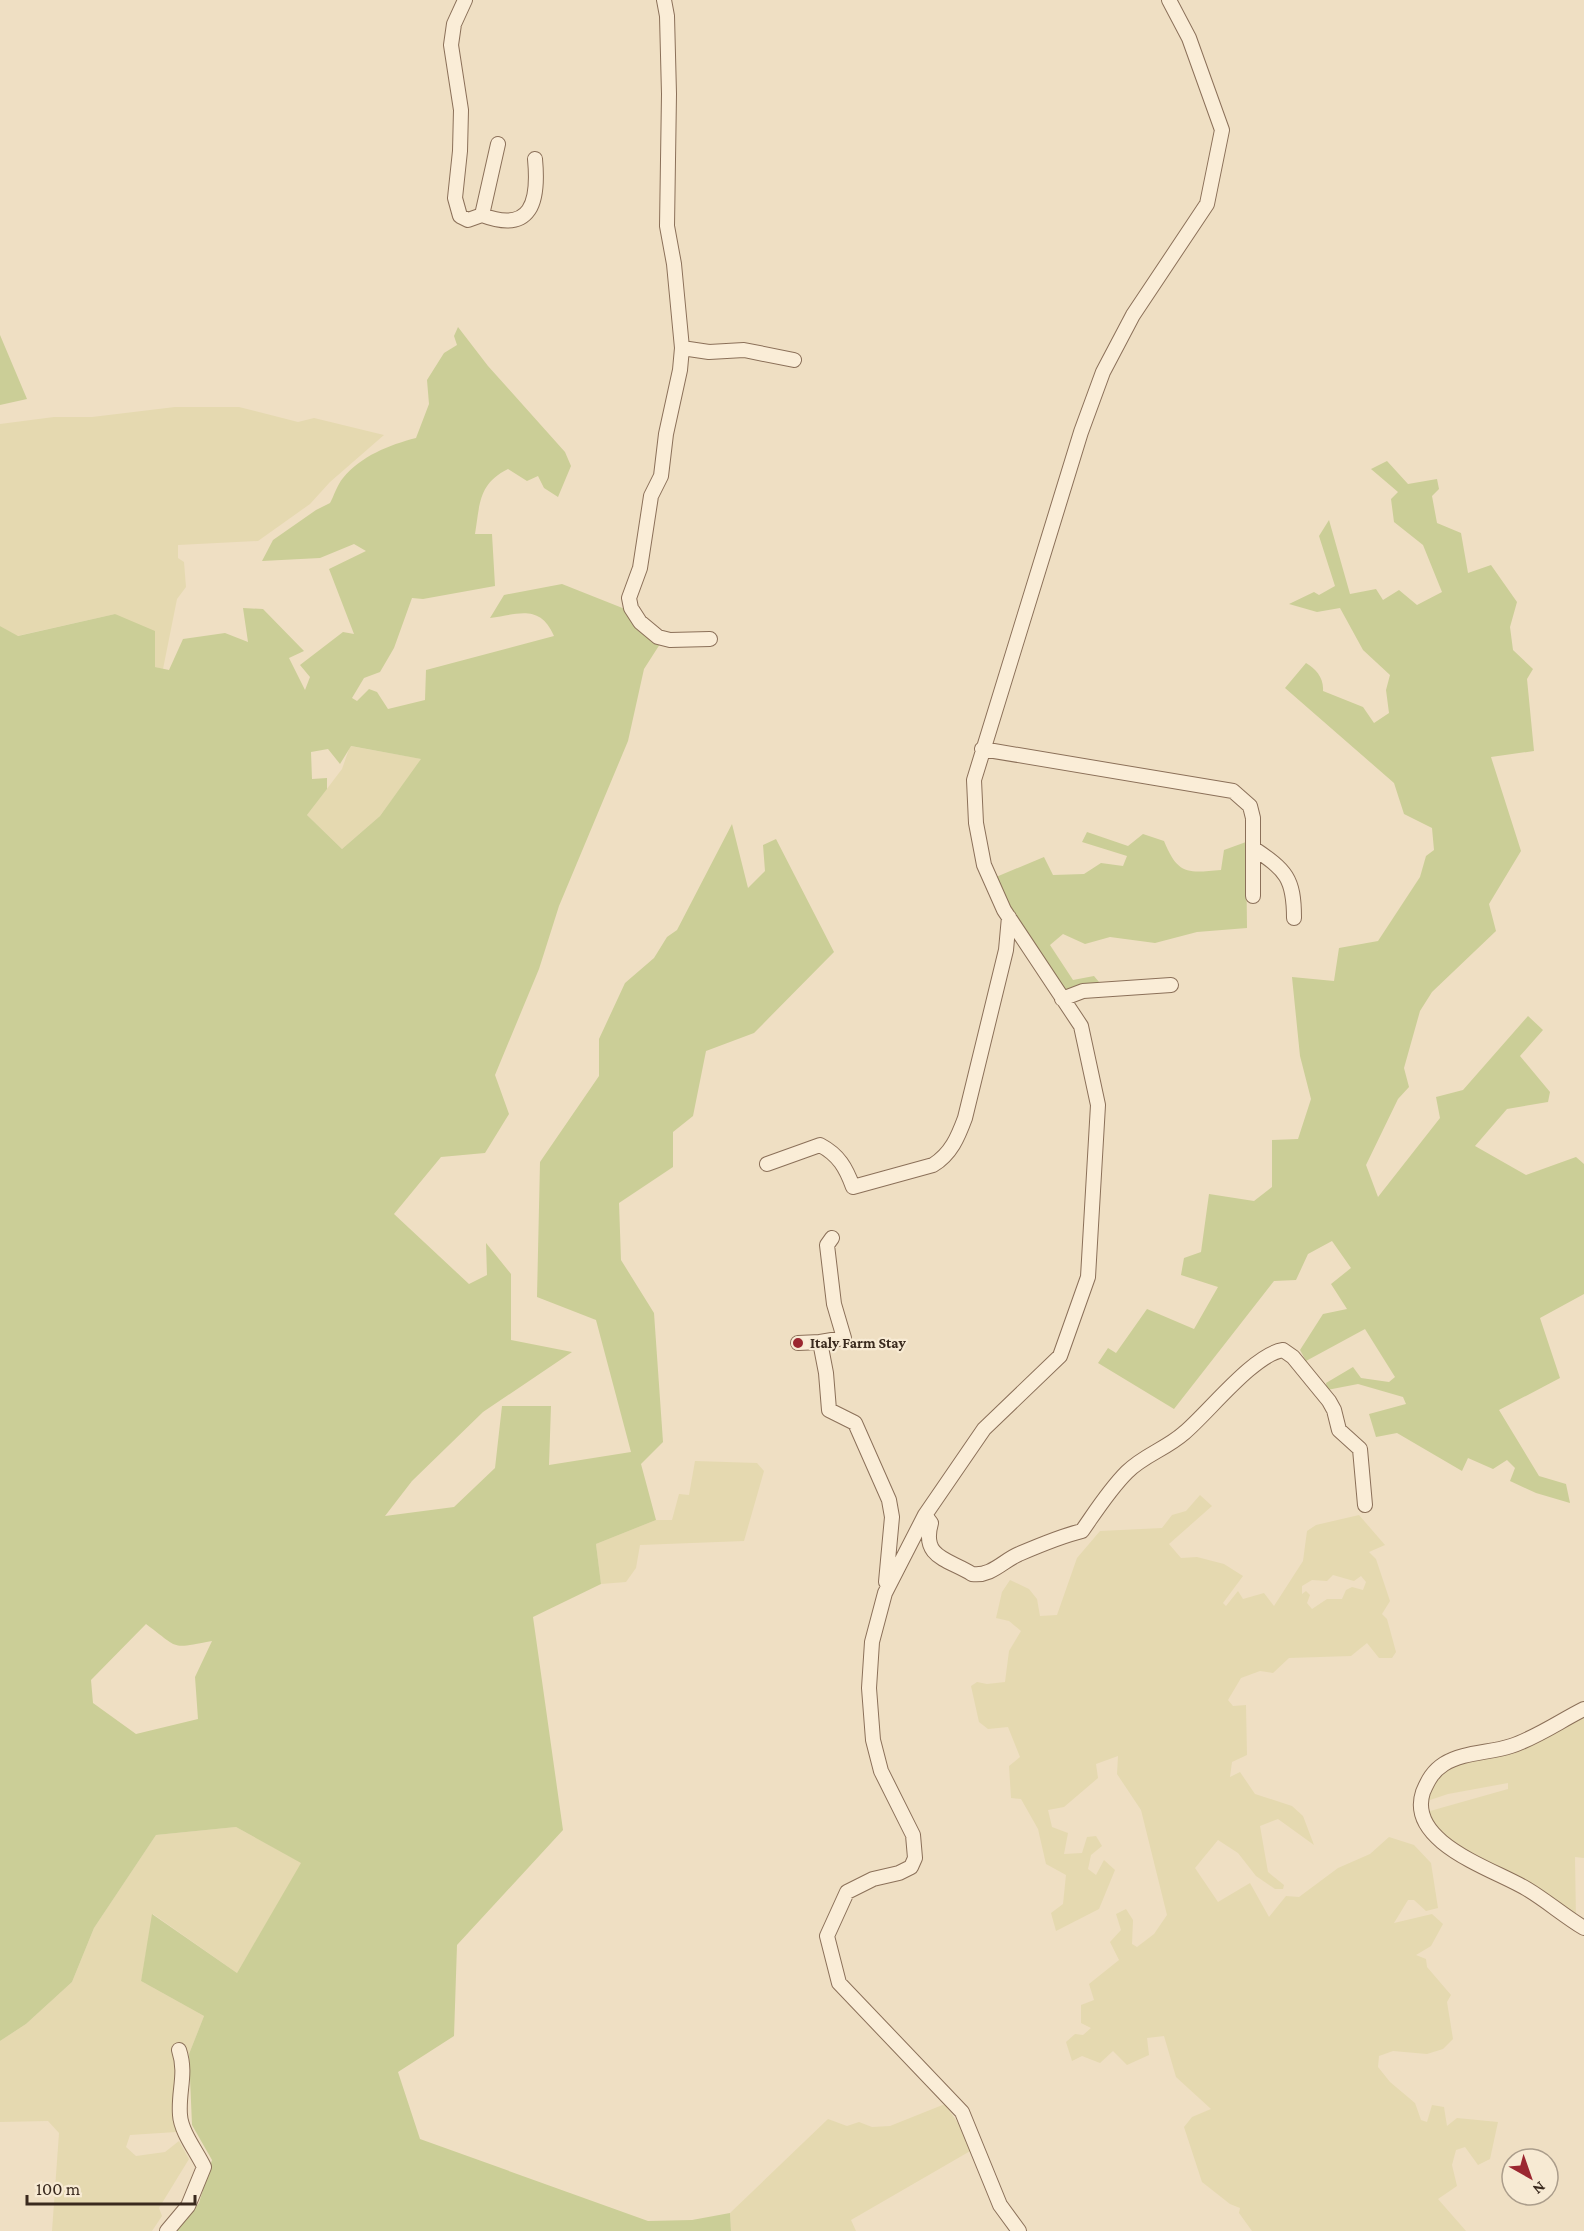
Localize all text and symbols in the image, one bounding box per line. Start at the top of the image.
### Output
place label: Italy Farm Stay [810,1335,907,1351]
marker: Italy Farm Stay [791,1336,805,1350]
north arrow [1500,2147,1560,2207]
scale bar [27,2168,195,2206]
text: N [1530,2178,1549,2198]
text: 100 m [36,2179,81,2199]

